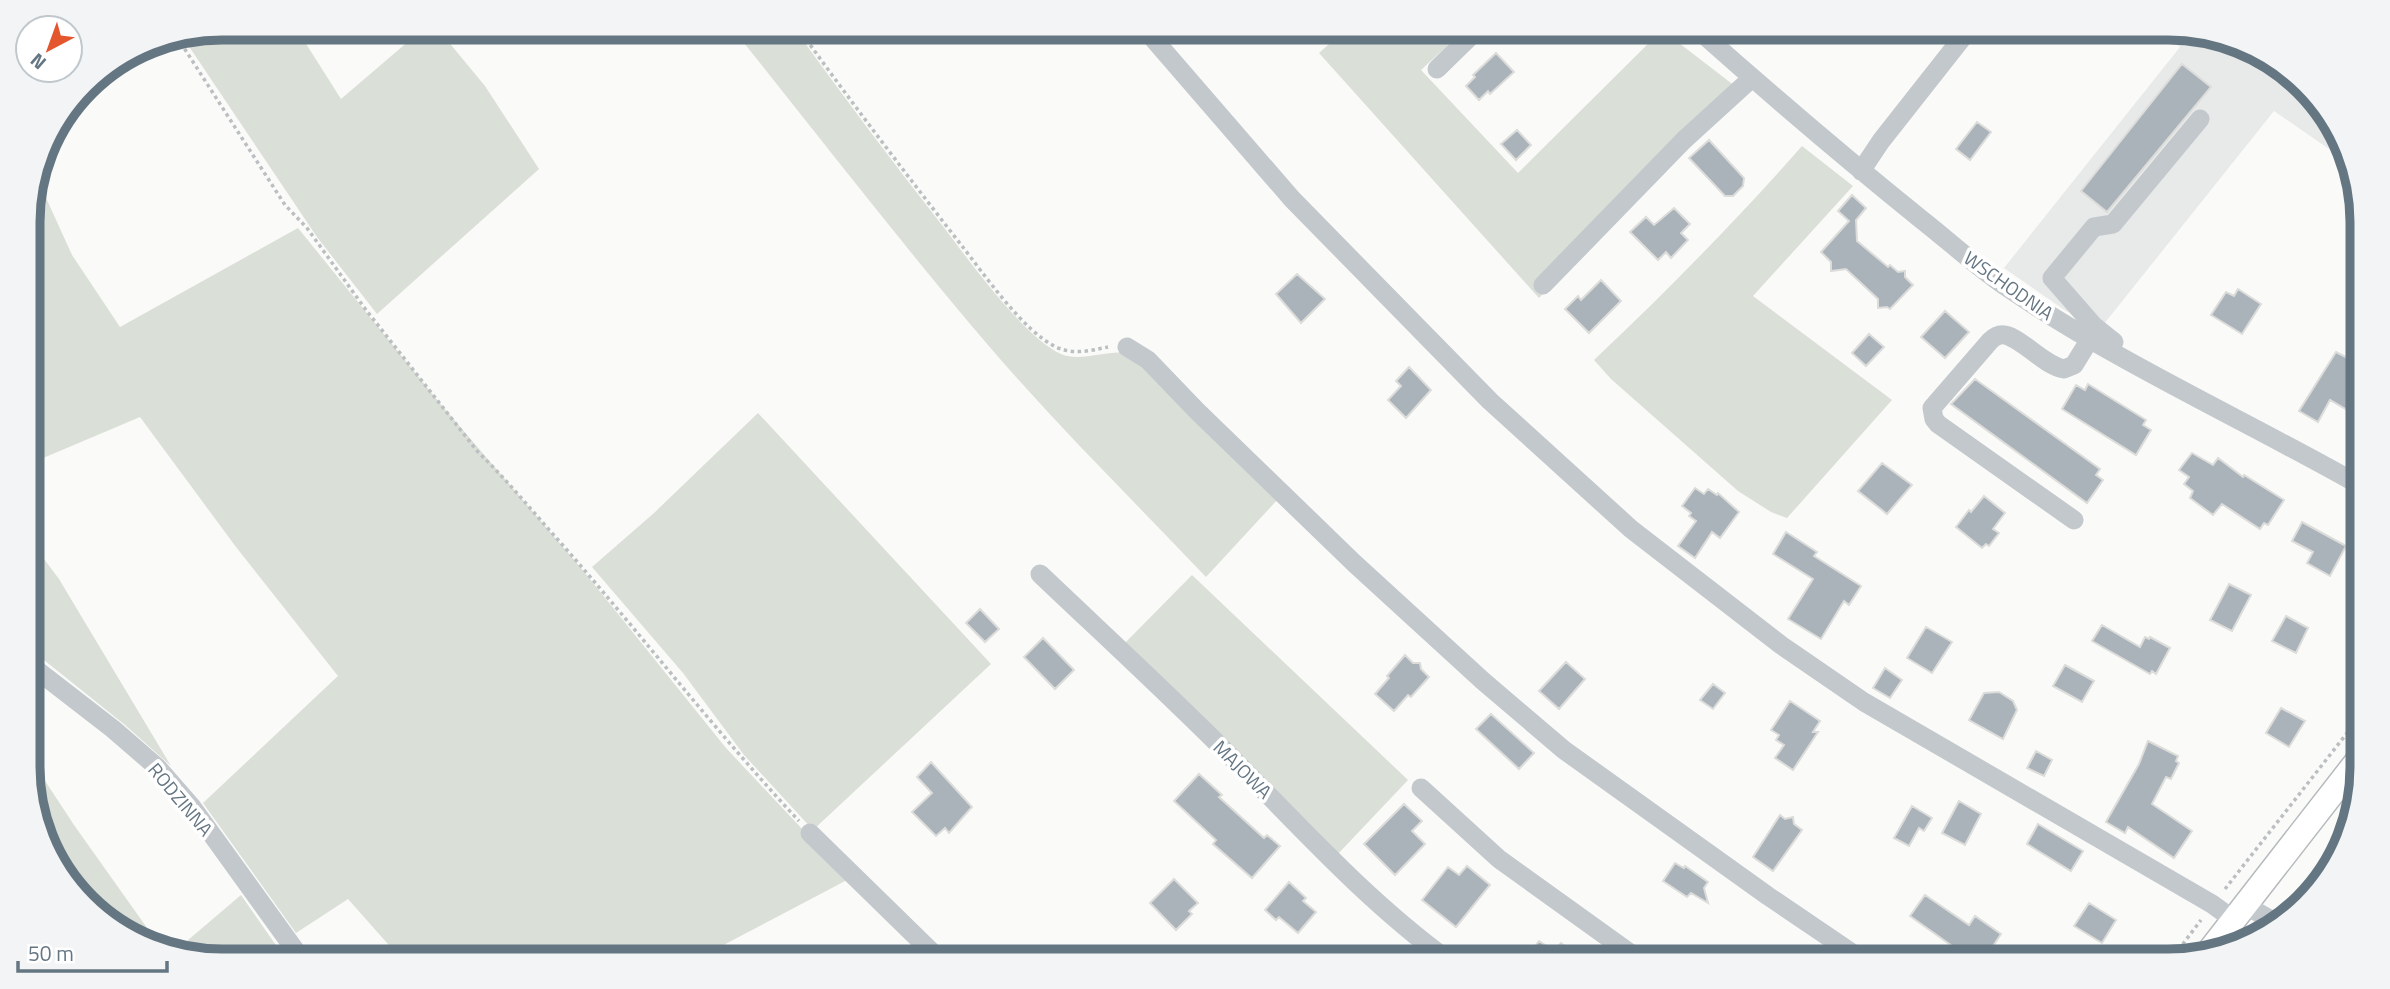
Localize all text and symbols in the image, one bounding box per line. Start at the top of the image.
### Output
north arrow [14,14,84,84]
text: N [23,47,52,77]
street label: WSCHODNIA [1958,243,2060,327]
street label: MAJOWA [1207,733,1279,805]
street label: RODZINNA [142,756,220,842]
scale bar [18,930,166,974]
text: 50 m [28,937,74,969]

